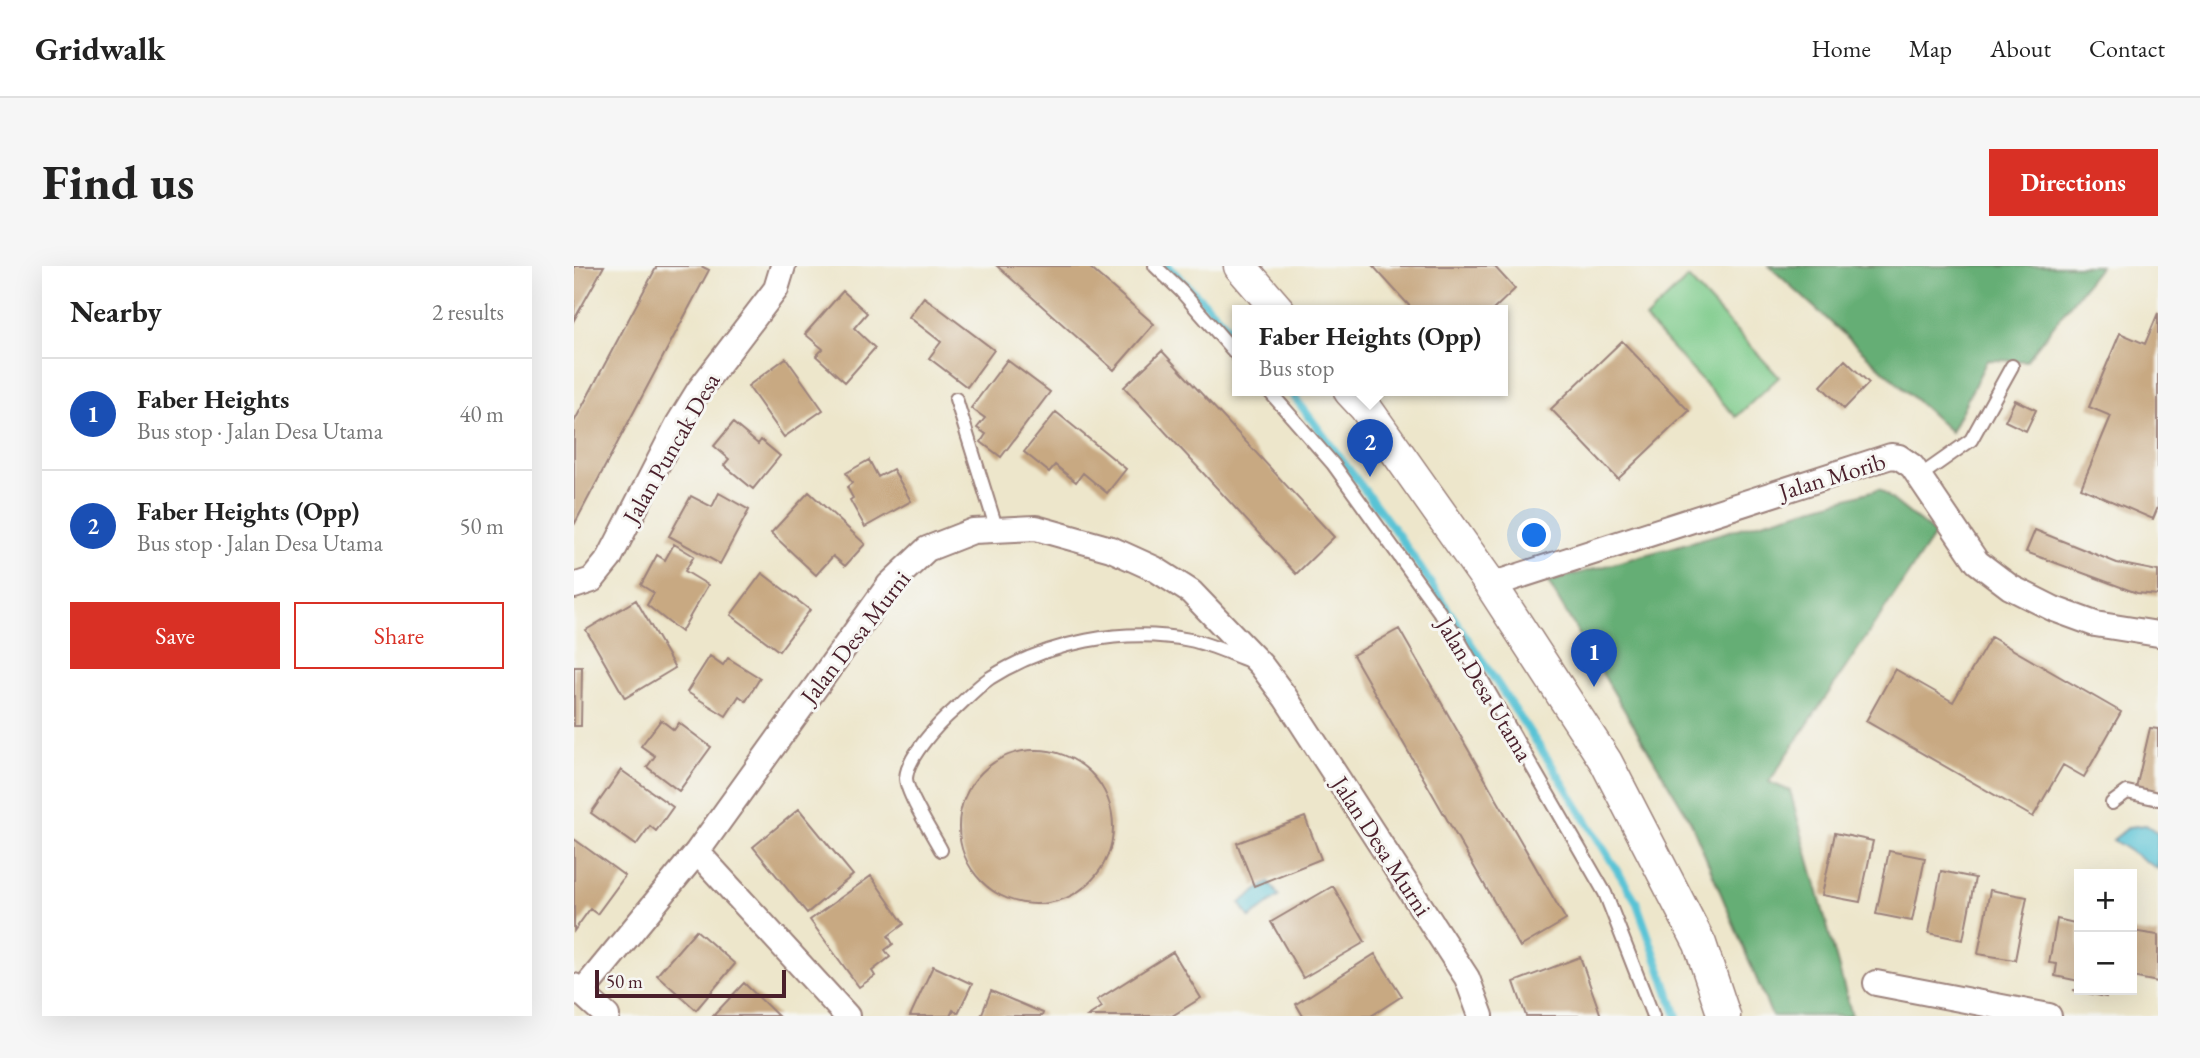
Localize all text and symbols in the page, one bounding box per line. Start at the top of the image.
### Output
text: Gridwalk [35,27,165,70]
text: Home [1811,33,1871,64]
text: Map [1909,33,1952,64]
text: About [1990,33,2051,64]
text: Contact [2089,33,2165,64]
button: Directions [1989,149,2158,216]
text: Find us [42,150,194,214]
text: Nearby [70,292,162,331]
text: 2 results [432,297,504,327]
popup [1232,305,1508,396]
text: Faber Heights (Opp) [1259,319,1481,353]
text: Bus stop [1259,353,1334,383]
street label: Jalan Puncak Desa [614,367,727,531]
text: Faber Heights [137,382,289,416]
text: 1 [87,399,99,429]
text: 40 m [459,399,504,429]
text: Bus stop · Jalan Desa Utama [137,416,383,446]
pin: 2 [1347,419,1393,477]
street label: Jalan Morib [1773,445,1889,507]
text: Faber Heights (Opp) [137,494,359,528]
text: 2 [87,511,99,541]
text: 50 m [459,511,504,541]
your location [1517,518,1551,552]
text: Bus stop · Jalan Desa Utama [137,528,383,558]
street label: Jalan Desa Murni [792,564,917,712]
button: Save [70,602,280,669]
button: Share [294,602,504,669]
street label: Jalan Desa Utama [1429,609,1541,767]
pin: 1 [1571,629,1617,687]
street label: Jalan Desa Murni [1324,768,1439,922]
map controls [2074,869,2137,995]
button: + [2074,869,2137,932]
button: − [2074,932,2137,995]
scale bar [595,967,786,999]
text: 50 m [606,969,643,994]

